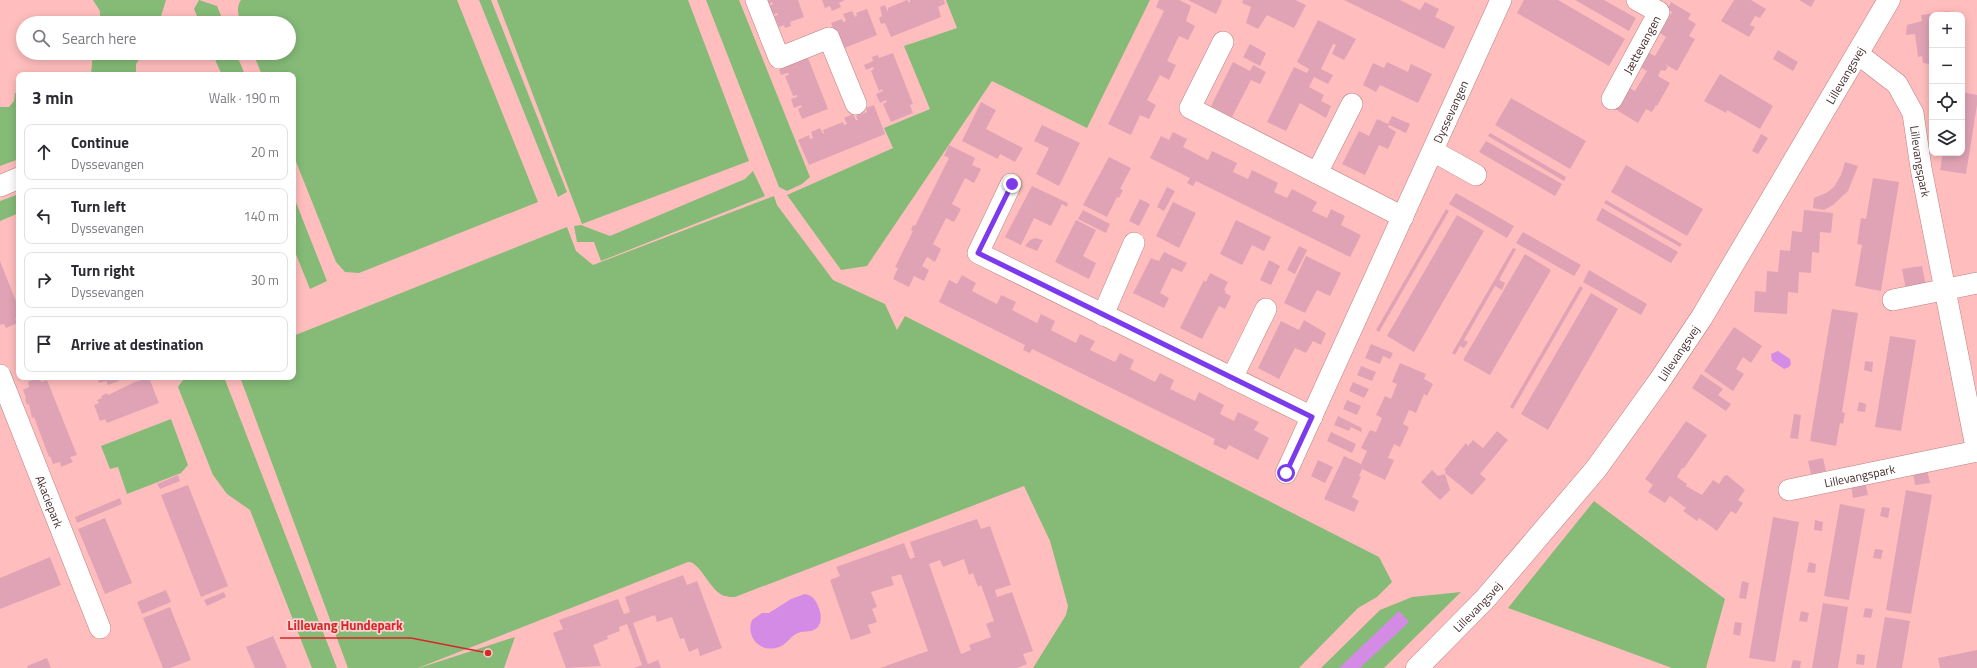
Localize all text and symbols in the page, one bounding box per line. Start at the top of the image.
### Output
street label: Jættevangen [1618,12,1665,77]
map controls [1929,12,1965,156]
button: + [1929,12,1965,48]
search box [16,16,296,60]
icon: search [30,27,52,49]
text: Search here [62,27,136,50]
street label: Lillevangsvej [1820,43,1869,108]
button: − [1929,48,1965,84]
street label: Dyssevangen [1428,77,1473,146]
button: locate [1929,84,1965,120]
text: 3 min [32,85,73,111]
text: Walk · 190 m [209,88,280,108]
button: layers [1929,120,1965,156]
street label: Lillevangspark [1905,124,1936,199]
text: Continue [71,131,129,154]
icon: ahead [33,141,55,163]
text: 20 m [251,142,279,162]
text: Dyssevangen [71,154,144,174]
route end [1003,175,1021,193]
text: Turn left [71,195,126,218]
icon: left [33,205,55,227]
text: 140 m [243,206,279,226]
text: Dyssevangen [71,218,144,238]
text: Turn right [71,259,135,282]
icon: right [33,269,55,291]
text: 30 m [251,270,279,290]
text: Dyssevangen [71,282,144,302]
street label: Lillevangsvej [1652,321,1704,385]
icon: arrive [33,333,55,355]
text: Arrive at destination [71,333,204,356]
street label: Lillevangspark [1822,459,1897,492]
route start [1277,464,1295,482]
street label: Akaciepark [31,472,69,531]
street label: Lillevangsvej [1448,577,1506,636]
callout: Lillevang Hundepark [280,613,411,638]
text: Lillevang Hundepark [287,615,403,635]

